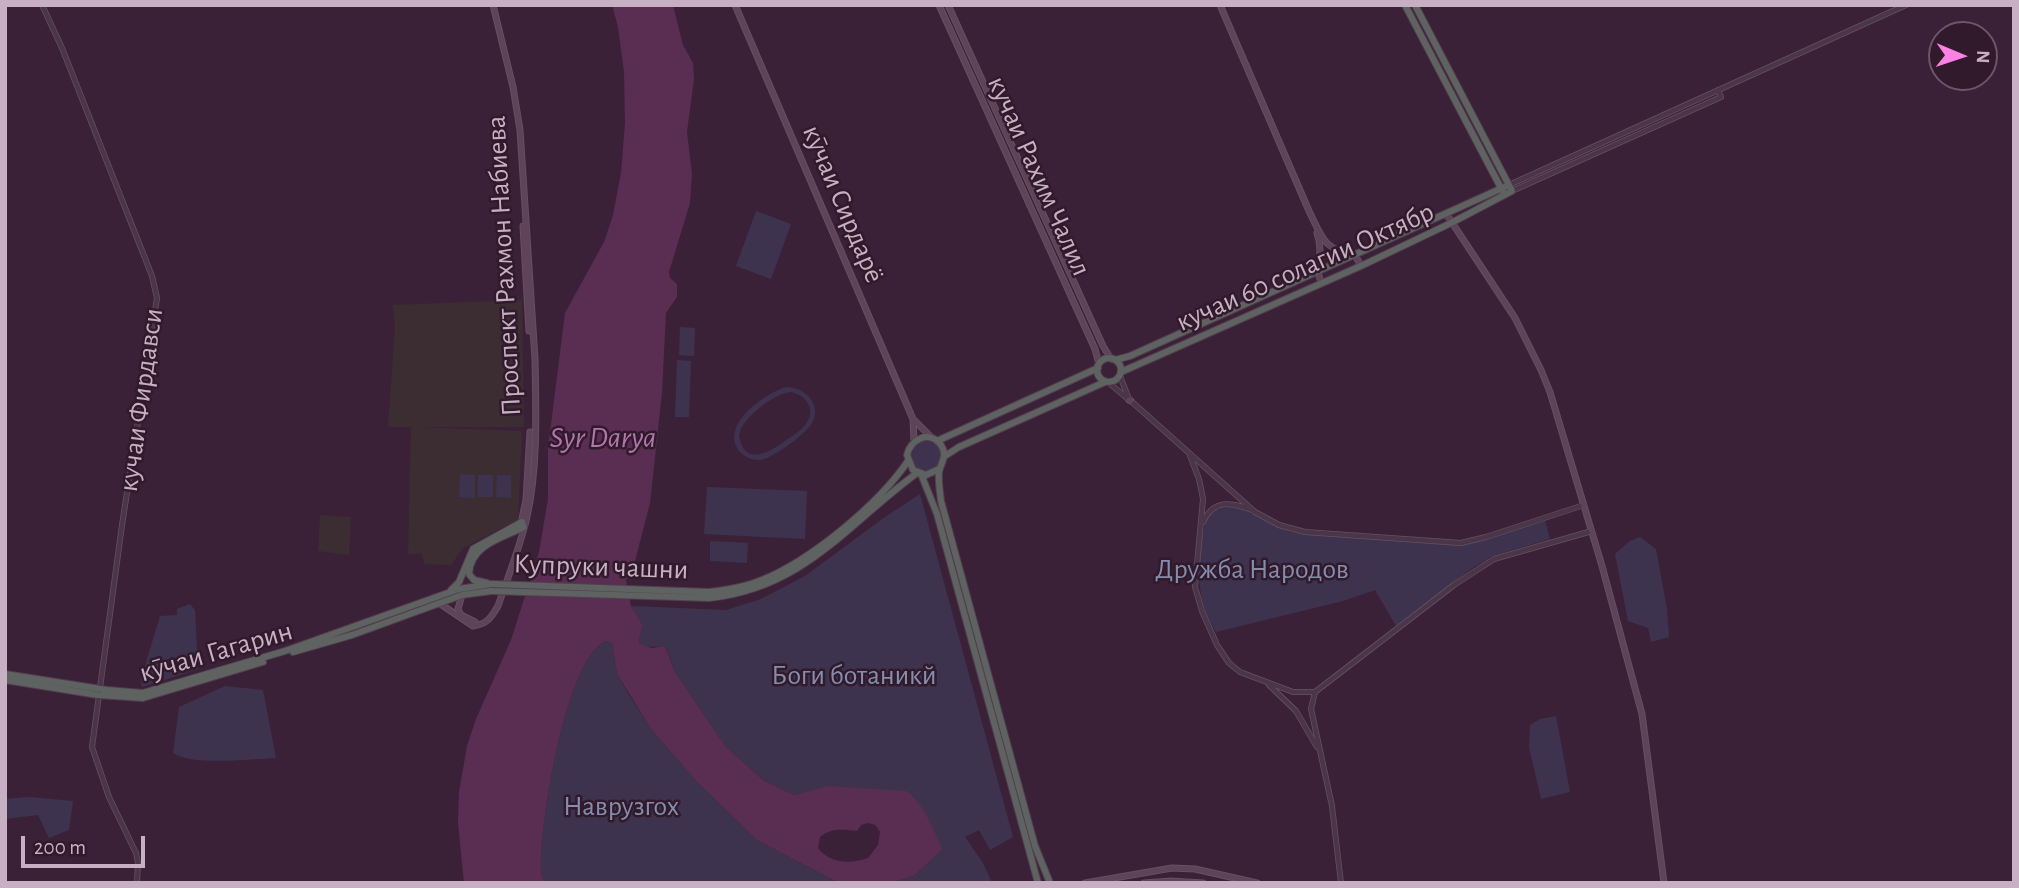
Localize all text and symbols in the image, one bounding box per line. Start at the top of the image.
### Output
north arrow [1928,21,1998,91]
text: N [1973,50,1992,64]
street label: кучаи Рахим Чалил [980,71,1098,281]
street label: Проспект Рахмон Набиева [479,115,529,417]
street label: кӯчаи Сирдарё [795,120,891,288]
street label: кучаи 60 солагии Октябр [1171,195,1439,339]
street label: кучаи Фирдавси [111,306,171,494]
water label: Syr Darya [550,420,656,456]
street label: Купруки чашни [513,547,689,587]
park label: Дружба Народов [1155,553,1349,587]
street label: кӯчаи Гагарин [135,614,297,690]
park label: Боги ботаникй [771,659,937,693]
park label: Наврузгох [563,790,679,824]
scale bar [24,822,149,866]
text: 200 m [34,837,86,858]

